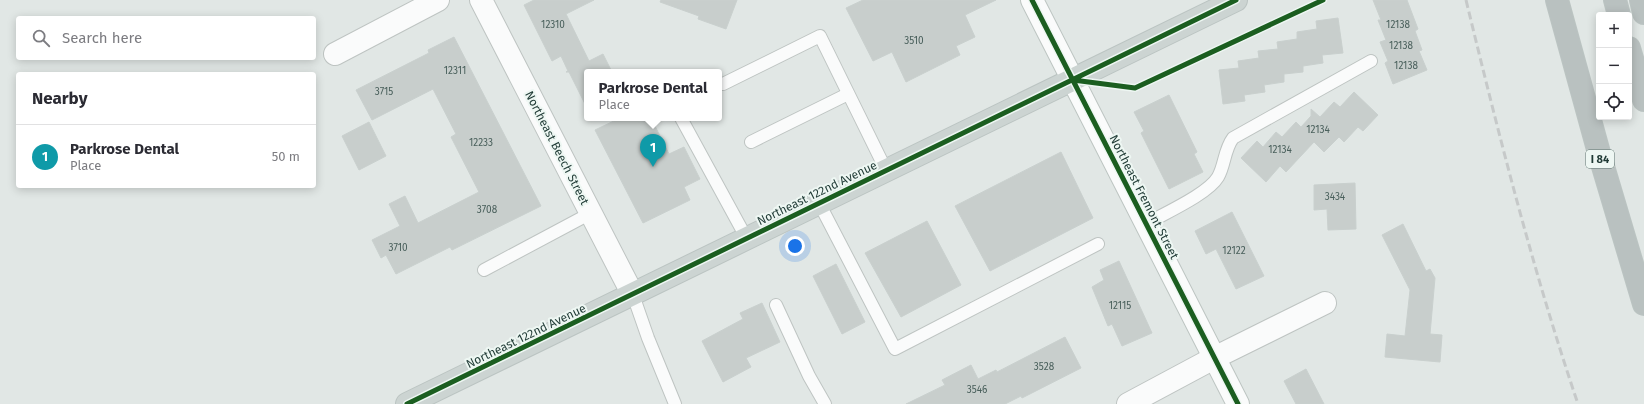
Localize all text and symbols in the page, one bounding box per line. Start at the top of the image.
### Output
map controls [1596,12,1632,120]
button: + [1596,12,1632,48]
search box [16,16,316,60]
house number: 12310 [541,19,565,31]
house number: 12138 [1386,19,1410,31]
icon: search [30,27,52,49]
text: Search here [62,29,142,47]
house number: 3510 [904,35,924,47]
house number: 12138 [1389,40,1413,52]
button: − [1596,48,1632,84]
house number: 12138 [1394,60,1418,72]
house number: 12311 [444,65,466,77]
popup [584,69,722,121]
text: Parkrose Dental [599,79,707,97]
button: locate [1596,84,1632,120]
house number: 3715 [375,86,393,98]
text: Nearby [32,88,87,109]
street label: Northeast Beech Street [522,89,592,208]
text: Place [599,97,630,112]
house number: 12134 [1306,124,1330,136]
street label: Northeast Fremont Street [1106,132,1182,262]
pin: 1 [640,134,666,167]
house number: 12233 [469,137,493,149]
text: Parkrose Dental [70,140,179,158]
house number: 12134 [1268,144,1292,156]
text: 1 [42,149,48,164]
text: 50 m [272,149,300,164]
road number: I 84 [1586,150,1614,168]
text: Place [70,158,101,173]
street label: Northeast 122nd Avenue [755,158,879,228]
house number: 3434 [1325,191,1346,203]
house number: 3708 [477,204,498,216]
your location [785,236,805,256]
house number: 3710 [388,242,408,254]
house number: 12122 [1222,245,1246,257]
house number: 12115 [1109,300,1131,312]
street label: Northeast 122nd Avenue [464,301,588,371]
house number: 3528 [1034,361,1055,373]
house number: 3546 [967,384,987,396]

